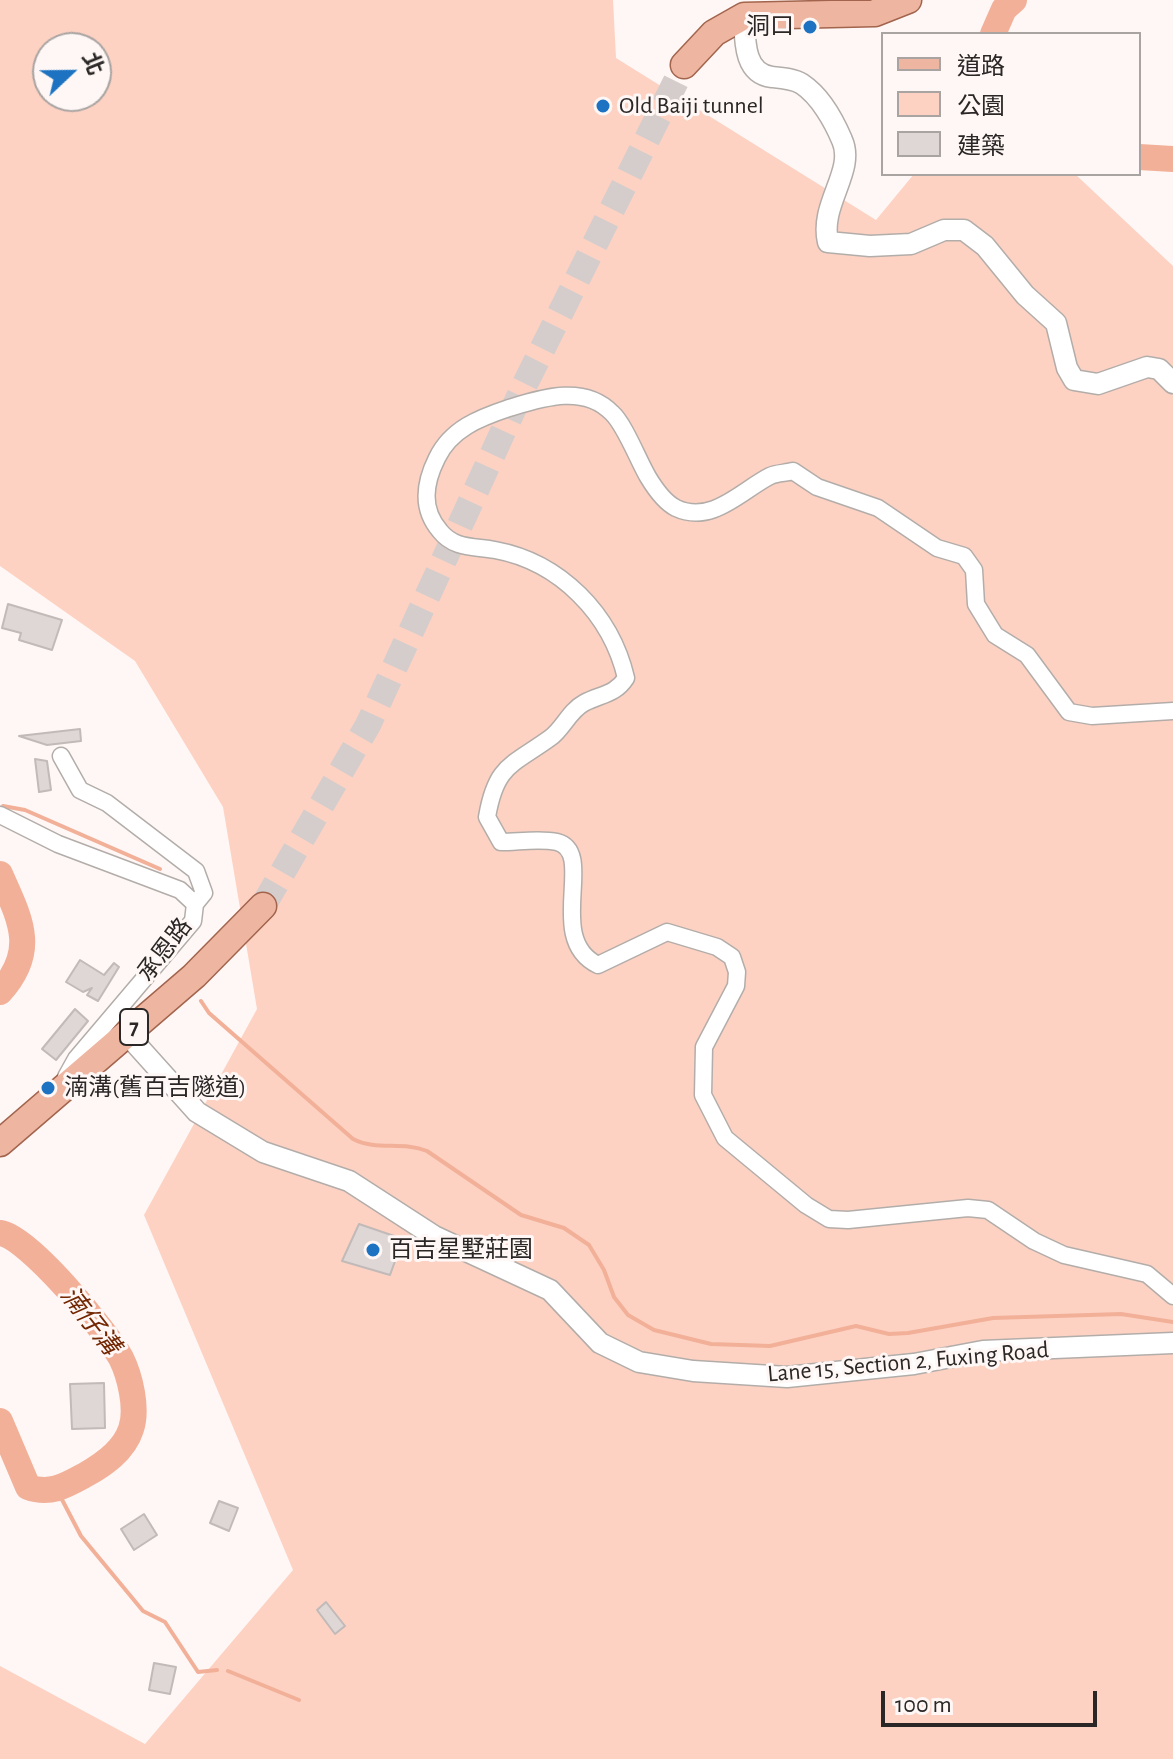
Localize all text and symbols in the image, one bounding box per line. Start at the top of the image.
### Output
place label: 洞口 [746,13,794,41]
marker: 洞口 [801,18,819,36]
north arrow [32,32,112,112]
legend [881,32,1141,176]
text: 北 [78,49,107,78]
text: 道路 [957,55,1005,79]
place label: Old Baiji tunnel [619,92,764,120]
text: 公園 [957,95,1005,119]
marker: Old Baiji tunnel [594,97,612,115]
text: 建築 [957,135,1005,159]
street label: 承恩路 [132,913,198,987]
road number: 7 [120,1009,148,1045]
place label: 湳溝(舊百吉隧道) [64,1074,246,1102]
marker: 湳溝(舊百吉隧道) [39,1079,57,1097]
place label: 百吉星墅莊園 [389,1236,533,1264]
marker: 百吉星墅莊園 [364,1241,382,1259]
water label: 湳仔溝 [54,1281,126,1361]
street label: Lane 15, Section 2, Fuxing Road [766,1335,1050,1389]
scale bar [885,1675,1101,1725]
text: 100 m [895,1693,952,1717]

